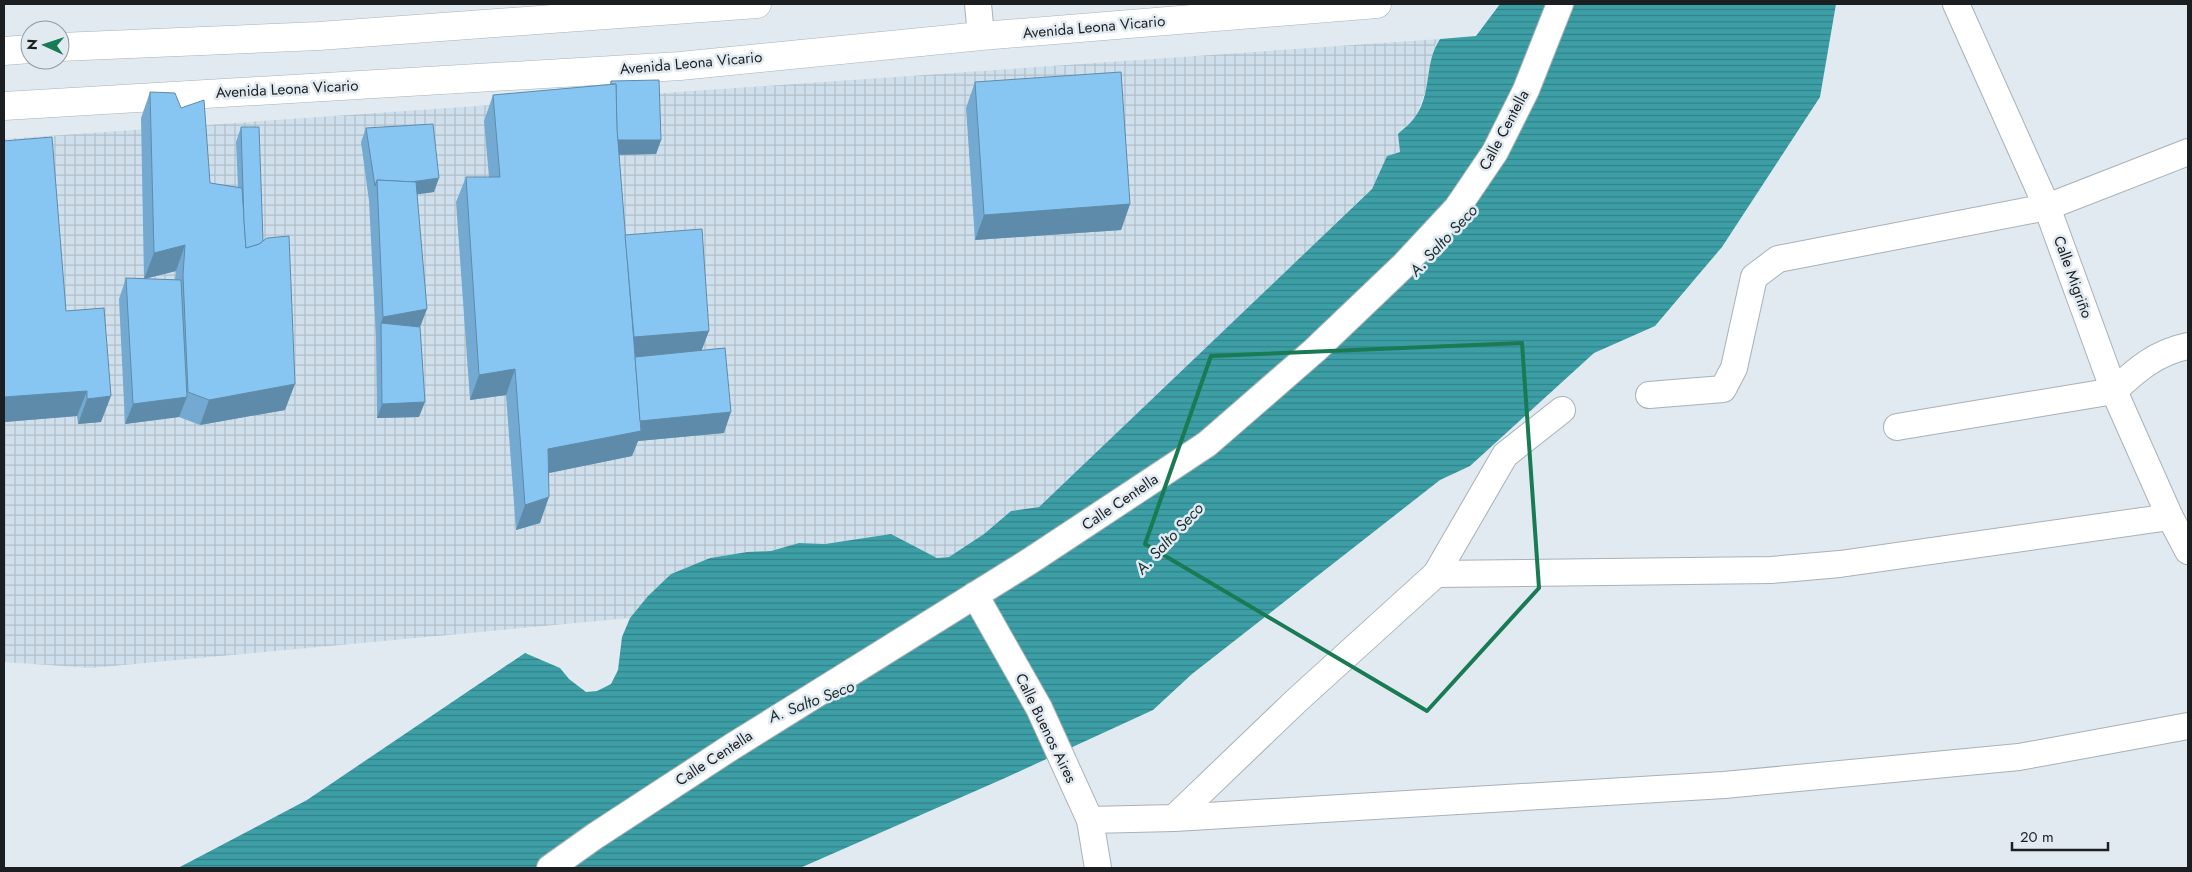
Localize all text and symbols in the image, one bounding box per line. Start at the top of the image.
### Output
street label: Avenida Leona Vicario [1022,10,1166,44]
north arrow [20,20,70,70]
text: N [22,38,42,50]
street label: Avenida Leona Vicario [619,46,763,80]
street label: Avenida Leona Vicario [215,74,359,104]
street label: Calle Centella [1474,86,1534,174]
water label: A. Salto Seco [1403,199,1483,282]
street label: Calle Migriño [2048,233,2098,321]
street label: Calle Centella [1077,468,1163,536]
water label: A. Salto Seco [1129,497,1209,580]
street label: Calle Buenos Aires [1010,669,1082,787]
water label: A. Salto Seco [764,674,858,729]
street label: Calle Centella [671,725,757,791]
scale bar [2012,820,2108,852]
text: 20 m [2020,826,2054,848]

